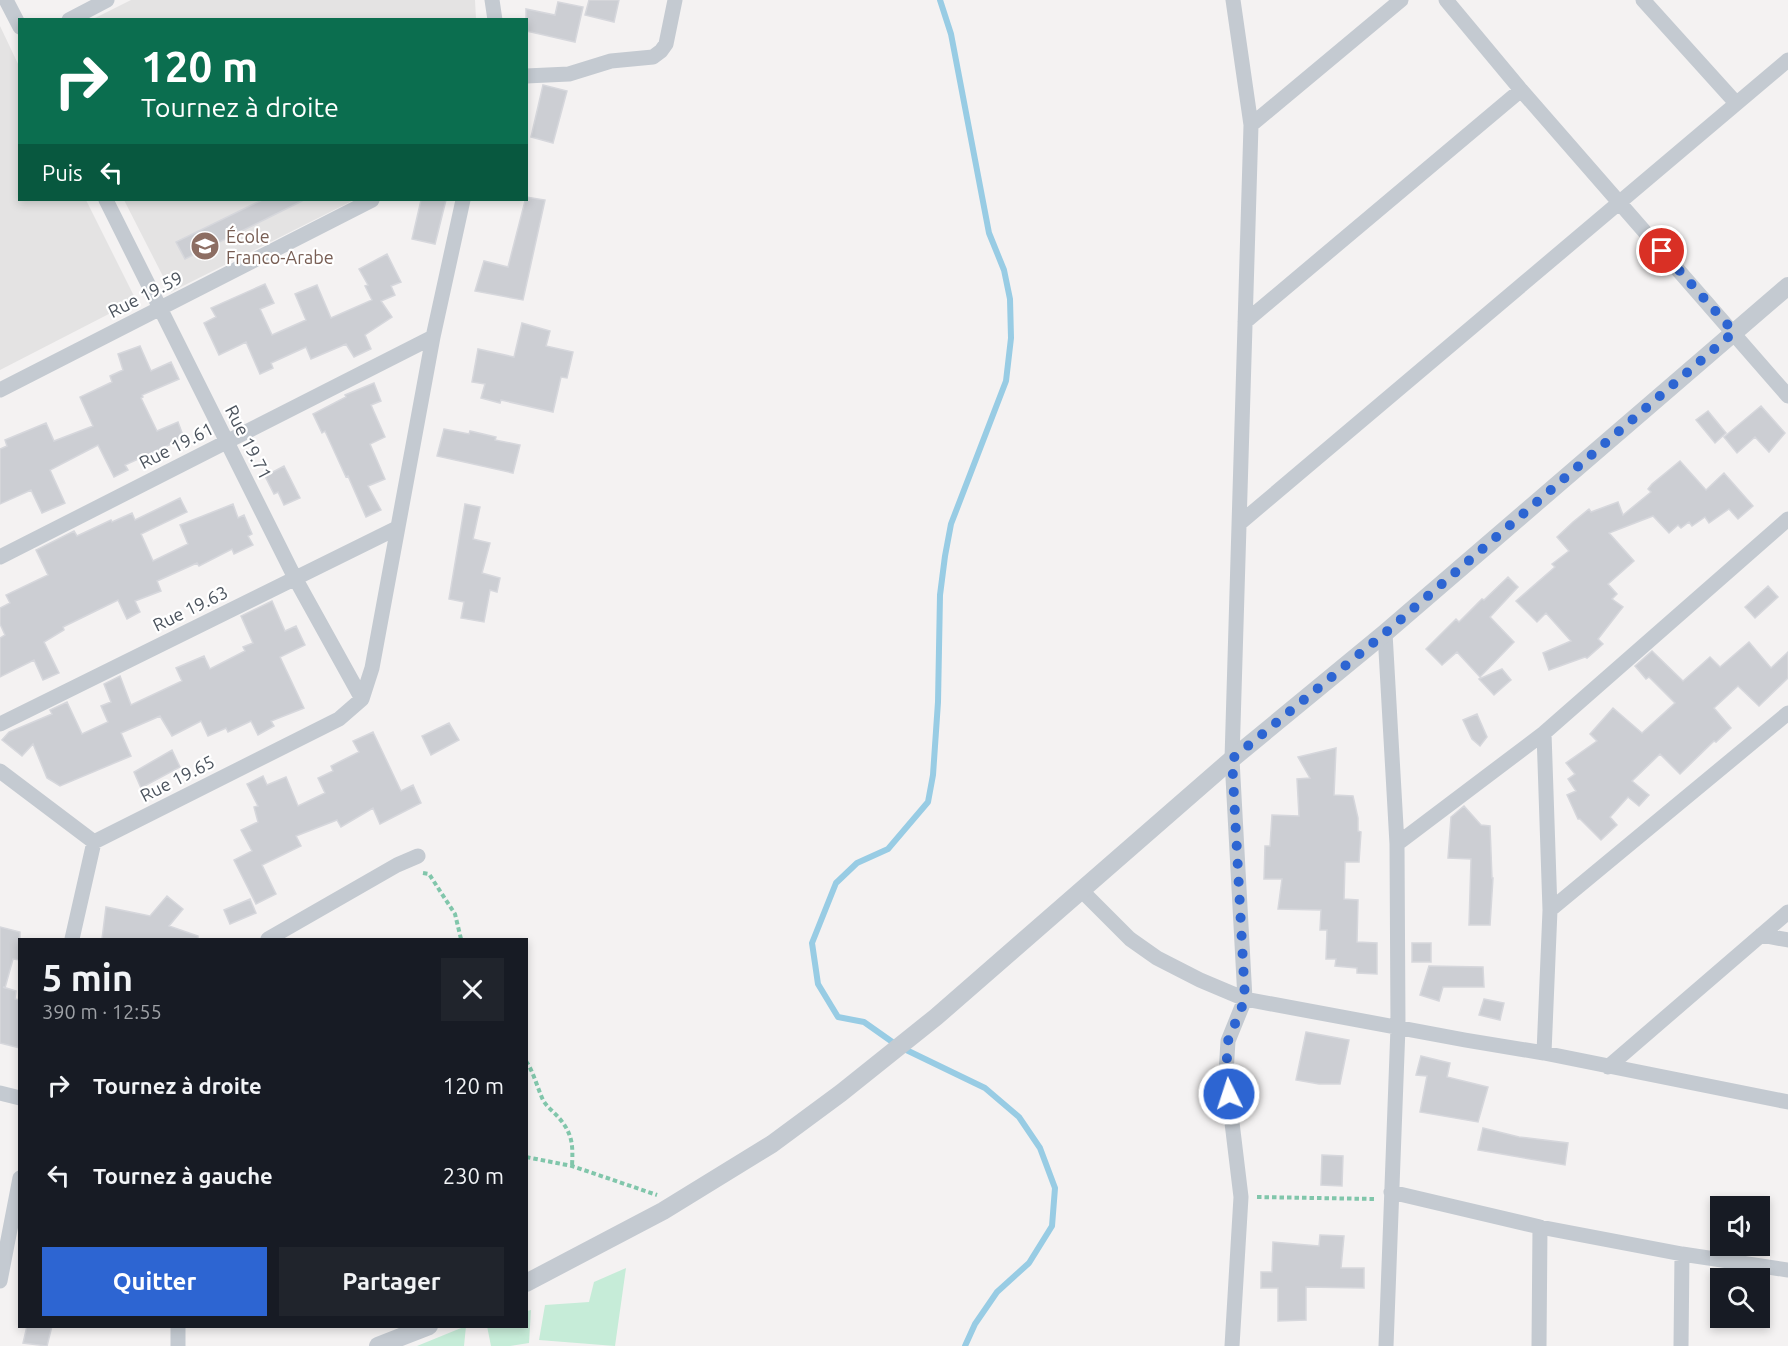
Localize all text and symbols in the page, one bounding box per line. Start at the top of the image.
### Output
icon: right [42,42,120,120]
text: 120 m [141,43,258,90]
text: Tournez à droite [141,92,339,122]
icon: left [95,156,128,189]
text: Puis [42,160,83,185]
place label: École Franco-Arabe [226,225,334,267]
pin [1636,225,1687,276]
school or university icon: École Franco-Arabe [189,230,221,262]
icon: arrive [1645,234,1678,267]
street label: Rue 19.59 [105,267,185,321]
street label: Rue 19.71 [222,402,276,482]
street label: Rue 19.61 [136,418,216,472]
street label: Rue 19.63 [149,581,231,635]
street label: Rue 19.65 [137,751,217,805]
text: 5 min [42,957,133,998]
button: close [441,958,504,1021]
text: 390 m · 12:55 [42,1000,162,1023]
position arrow [1197,1062,1261,1126]
icon: right [42,1069,75,1102]
text: Tournez à droite [93,1073,262,1098]
text: 120 m [443,1073,504,1098]
icon: left [42,1159,75,1192]
text: Tournez à gauche [93,1163,273,1188]
text: 230 m [443,1163,504,1188]
map controls [1710,1196,1770,1328]
button: sound [1710,1196,1770,1256]
button: Quitter [42,1247,267,1316]
button: Partager [279,1247,504,1316]
button: search [1710,1268,1770,1328]

